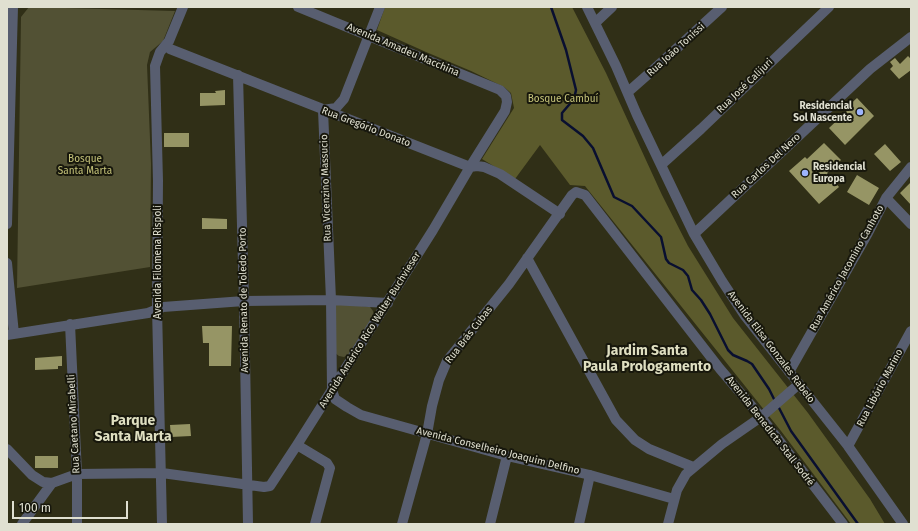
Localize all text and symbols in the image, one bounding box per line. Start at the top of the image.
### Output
street label: Avenida Amadeu Macchina [345,21,461,79]
street label: Rua João Tonissi [645,21,707,79]
street label: Rua José Calijuri [714,56,776,116]
park label: Bosque Cambuí [528,93,598,105]
place label: Residencial Sol Nascente [793,100,852,124]
street label: Rua Gregório Donato [320,105,412,149]
marker: Residencial Sol Nascente [855,107,865,117]
street label: Rua Carlos Del Nero [729,131,803,201]
street label: Rua Vicenzino Massucio [318,134,334,242]
park label: Bosque Santa Marta [58,153,112,176]
place label: Residencial Europa [813,161,865,184]
marker: Residencial Europa [800,168,810,178]
street label: Rua Américo Jacomino Canhoto [807,203,887,333]
street label: Avenida Filomena Rispoli [152,205,164,319]
street label: Avenida Renato de Toledo Porto [237,227,251,373]
street label: Avenida Américo Rico Walter Buchvieser [317,250,423,410]
street label: Avenida Elisa Gonzales Rabelo [725,289,817,405]
street label: Rua Brás Cubas [443,304,495,366]
district label: Jardim Santa Paula Prologamento [583,343,711,376]
street label: Rua Libório Marino [854,347,906,429]
street label: Rua Caetano Mirabelli [65,374,83,474]
street label: Avenida Benedicta Stall Sodré [723,374,817,488]
district label: Parque Santa Marta [94,413,172,446]
street label: Avenida Conselheiro Joaquim Delfino [415,425,581,477]
scale bar [14,493,130,519]
text: 100 m [19,501,51,515]

